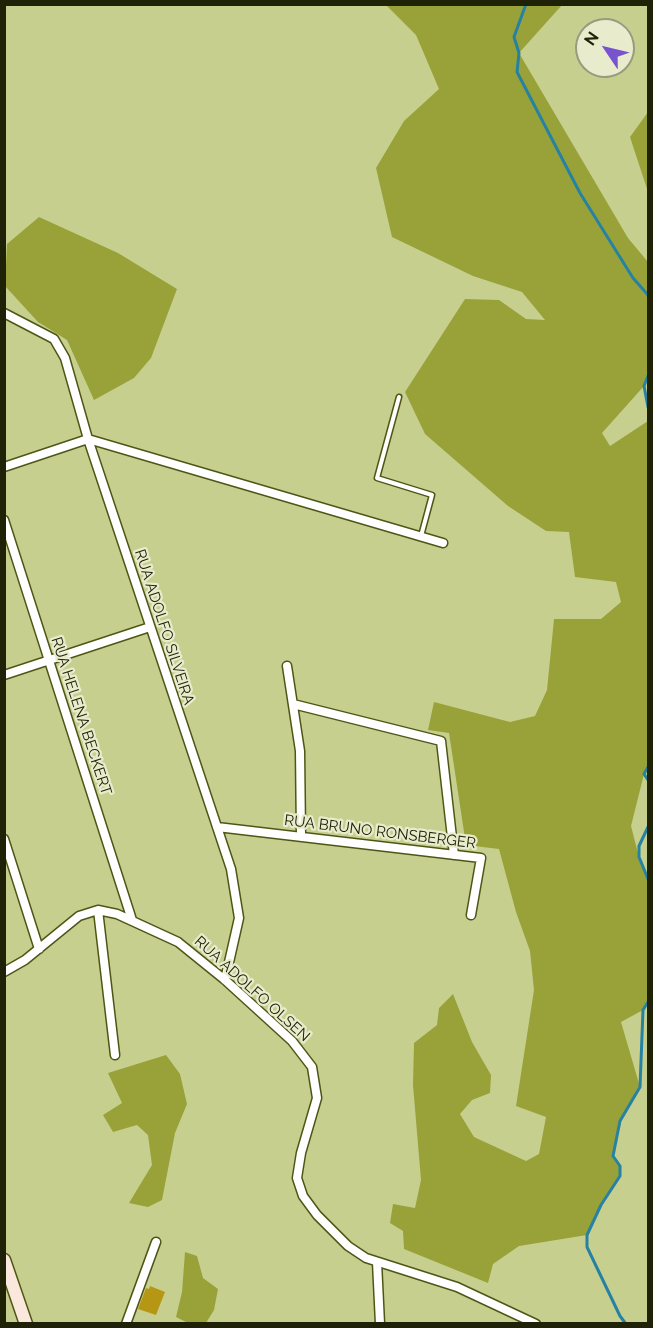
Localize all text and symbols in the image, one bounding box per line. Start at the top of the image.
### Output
north arrow [575,18,635,78]
text: N [580,28,603,49]
street label: RUA ADOLFO SILVEIRA [130,547,198,707]
street label: RUA HELENA BECKERT [47,635,115,797]
street label: RUA BRUNO RONSBERGER [283,811,477,853]
street label: RUA ADOLFO OLSEN [191,932,313,1046]

